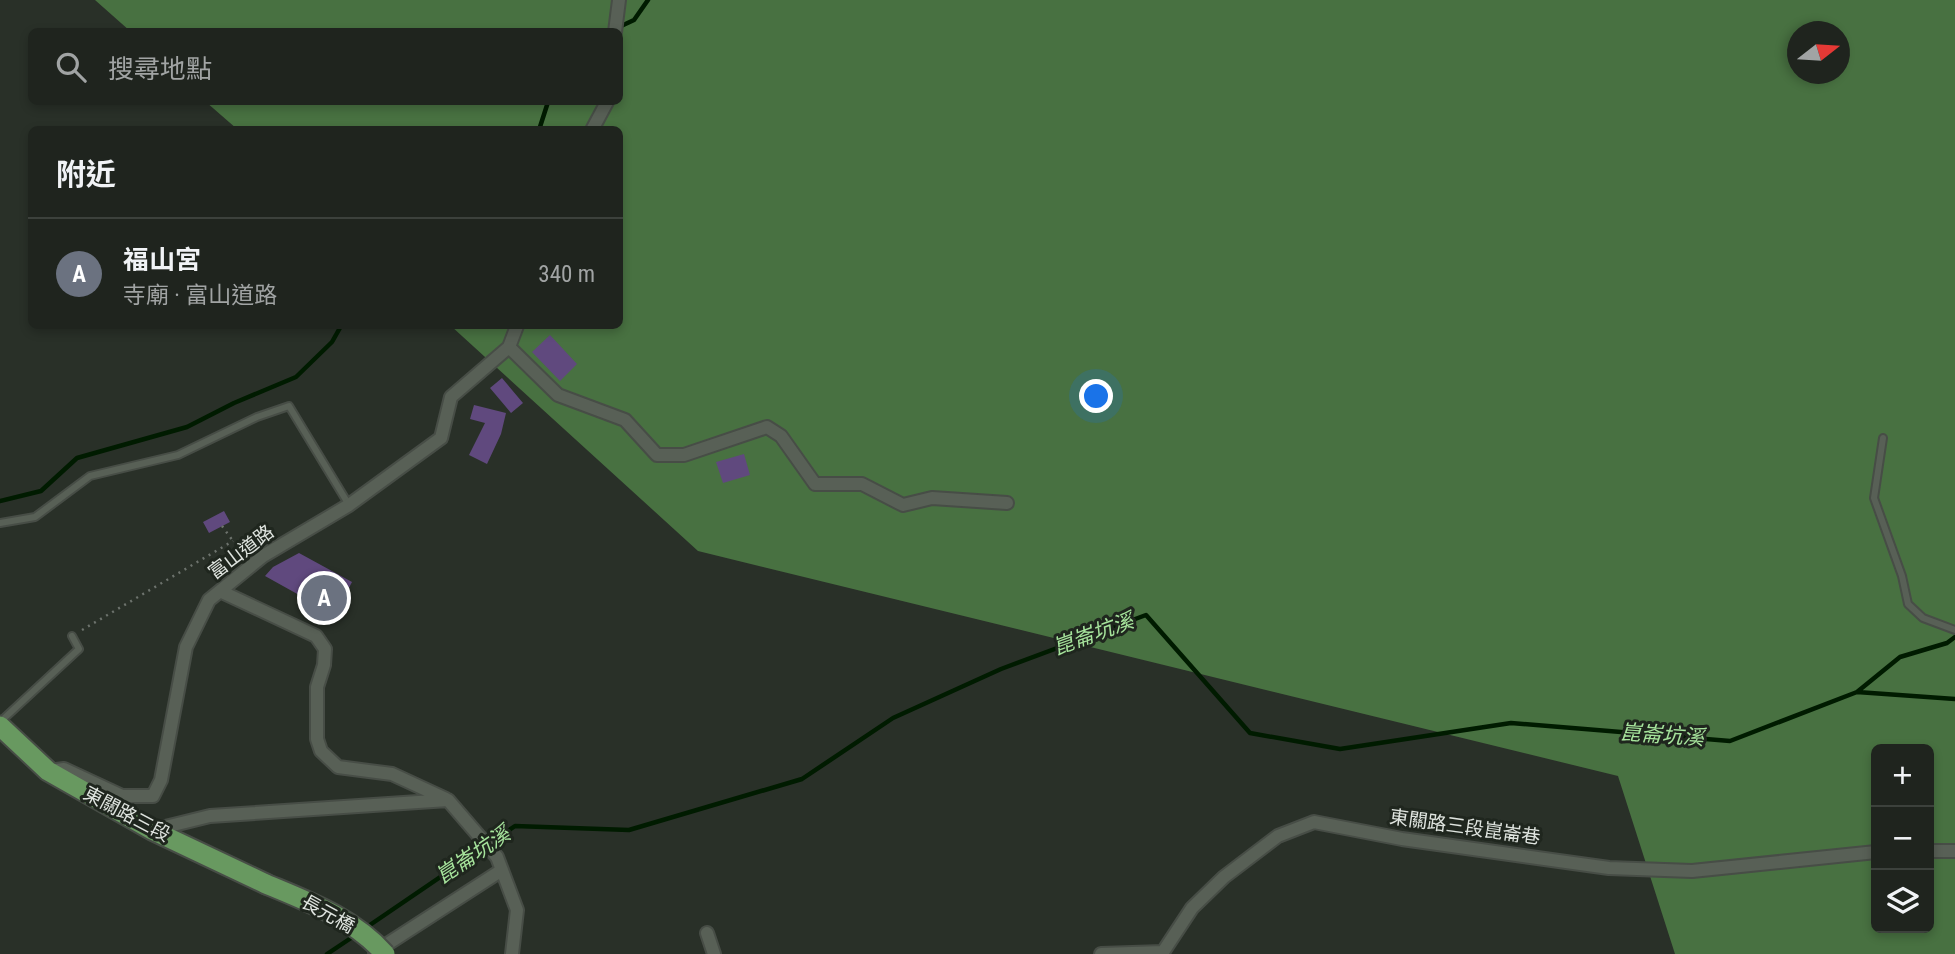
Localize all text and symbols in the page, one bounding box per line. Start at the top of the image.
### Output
north arrow [1787,21,1850,84]
search box [28,28,623,105]
icon: search [52,48,90,86]
text: 搜尋地點 [108,54,212,84]
text: 附近 [56,157,116,192]
text: 福山宮 [123,245,201,275]
text: A [72,261,86,288]
text: 340 m [538,261,595,288]
text: 寺廟 · 富山道路 [123,282,277,309]
your location [1079,379,1113,413]
street label: 富山道路 [204,520,278,584]
pin: A [301,572,347,624]
water label: 崑崙坑溪 [1049,607,1139,660]
water label: 崑崙坑溪 [1619,720,1708,750]
map controls [1871,744,1934,933]
button: + [1871,744,1934,807]
street label: 東關路三段 [80,782,174,846]
street label: 東關路三段崑崙巷 [1388,805,1542,849]
button: − [1871,807,1934,870]
water label: 崑崙坑溪 [431,820,517,888]
button: layers [1871,870,1934,933]
street label: 長元橋 [297,890,359,938]

